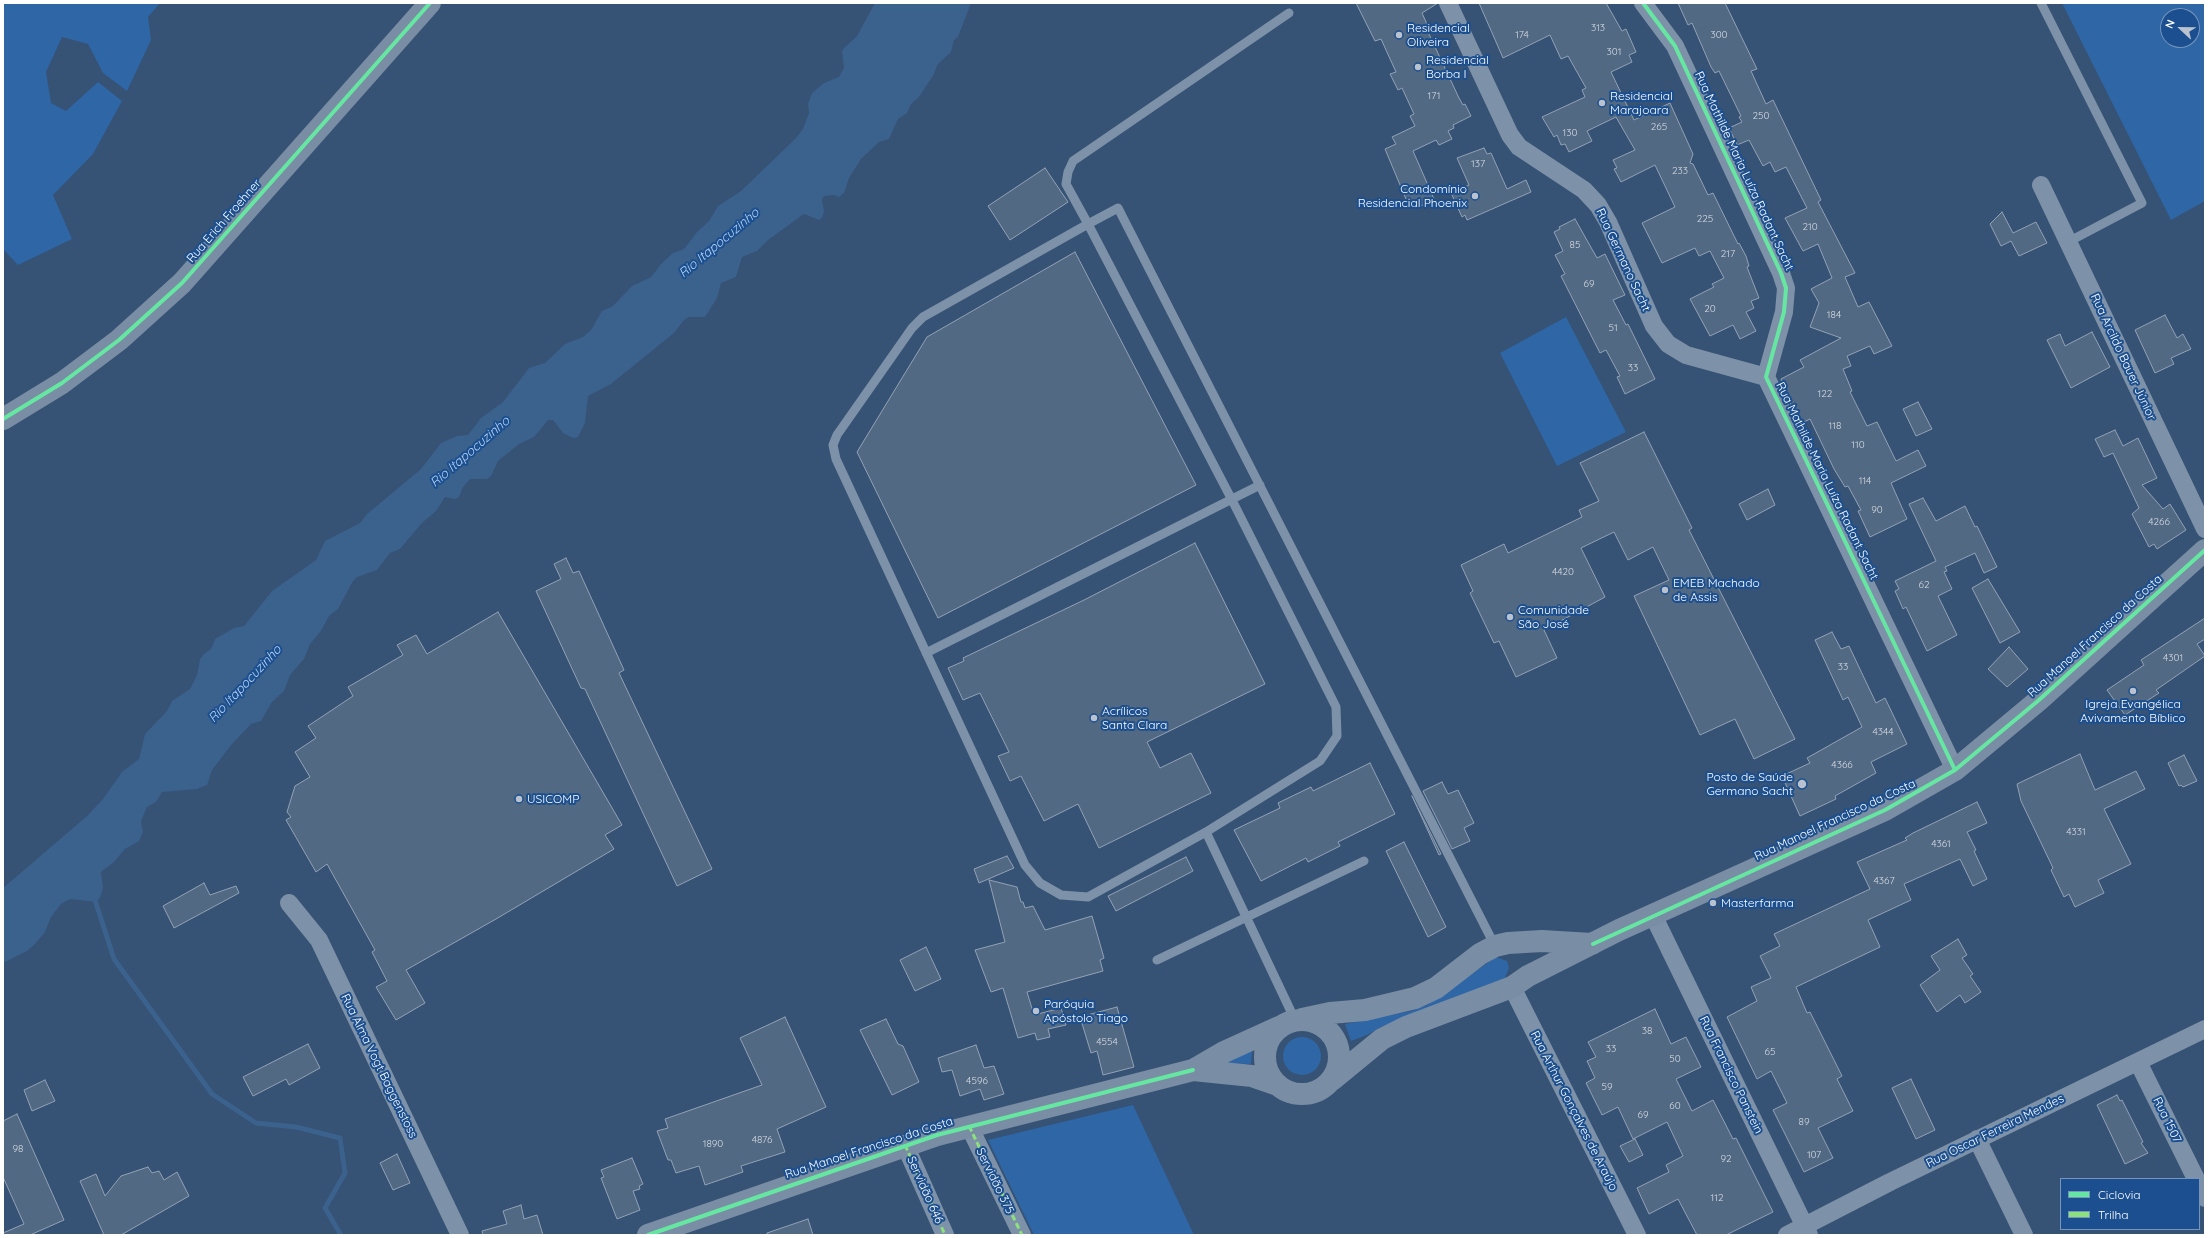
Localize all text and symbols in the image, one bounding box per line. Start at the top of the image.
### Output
north arrow [2160,8,2200,48]
text: N [2162,18,2178,30]
place label: Residencial Oliveira [1407,21,1470,49]
house number: 313 [1591,22,1605,34]
house number: 174 [1515,29,1529,41]
house number: 300 [1710,29,1728,41]
marker: Residencial Oliveira [1394,30,1404,40]
house number: 301 [1607,46,1621,58]
place label: Residencial Borba I [1426,53,1489,81]
marker: Residencial Borba I [1413,62,1423,72]
street label: Rua Mathilde Maria Luíza Radant Sacht [1691,69,1797,273]
place label: Residencial Marajoara [1610,89,1673,117]
house number: 171 [1427,90,1441,102]
marker: Residencial Marajoara [1597,98,1607,108]
house number: 250 [1753,110,1769,122]
house number: 265 [1651,121,1667,133]
house number: 130 [1563,127,1577,139]
house number: 137 [1471,158,1485,170]
house number: 233 [1672,165,1688,177]
street label: Rua Erich Froehner [184,176,264,266]
place label: Condomínio Residencial Phoenix [1358,182,1467,210]
marker: Condomínio Residencial Phoenix [1470,191,1480,201]
water label: Rio Itapocuzinho [676,205,762,281]
street label: Rua Germano Sacht [1593,206,1653,314]
house number: 225 [1697,213,1713,225]
house number: 210 [1802,221,1818,233]
house number: 85 [1570,239,1580,251]
house number: 217 [1721,248,1735,260]
house number: 69 [1584,278,1594,290]
street label: Rua Arcildo Bauer Júnior [2087,291,2159,423]
house number: 20 [1704,303,1716,315]
house number: 184 [1827,309,1841,321]
house number: 51 [1608,322,1618,334]
house number: 33 [1628,362,1638,374]
street label: Rua Mathilde Maria Luíza Radant Sacht [1773,380,1881,582]
house number: 122 [1818,388,1832,400]
water label: Rio Itapocuzinho [427,413,513,491]
house number: 118 [1829,420,1841,432]
house number: 110 [1851,439,1865,451]
house number: 114 [1859,475,1871,487]
house number: 90 [1871,504,1883,516]
house number: 4266 [2148,516,2170,528]
house number: 4420 [1552,566,1574,578]
street label: Rua Manoel Francisco da Costa [2025,572,2165,700]
place label: EMEB Machado de Assis [1673,576,1760,604]
house number: 62 [1919,579,1929,591]
marker: EMEB Machado de Assis [1660,585,1670,595]
place label: Comunidade São José [1518,603,1589,631]
marker: Comunidade São José [1505,612,1515,622]
water label: Rio Itapocuzinho [205,642,285,726]
house number: 4301 [2163,652,2183,664]
house number: 33 [1838,661,1848,673]
marker: Igreja Evangélica Avivamento Bíblico [2128,686,2138,696]
place label: Igreja Evangélica Avivamento Bíblico [2080,697,2186,725]
place label: Acrílicos Santa Clara [1102,704,1167,732]
marker: Acrílicos Santa Clara [1089,713,1099,723]
house number: 4344 [1872,726,1894,738]
house number: 4366 [1831,759,1853,771]
place label: Posto de Saúde Germano Sacht [1706,770,1793,798]
street label: Rua Manoel Francisco da Costa [1752,776,1918,864]
marker: Posto de Saúde Germano Sacht [1796,778,1808,790]
place label: USICOMP [527,792,579,806]
marker: USICOMP [514,794,524,804]
house number: 4331 [2066,826,2086,838]
house number: 4361 [1931,838,1951,850]
house number: 4367 [1873,875,1895,887]
place label: Masterfarma [1721,896,1794,910]
marker: Masterfarma [1708,898,1718,908]
street label: Rua Alma Vogt Baggenstoss [338,991,420,1141]
place label: Paróquia Apóstolo Tiago [1044,997,1128,1025]
marker: Paróquia Apóstolo Tiago [1031,1006,1041,1016]
street label: Rua Francisco Panstein [1696,1014,1766,1136]
house number: 38 [1642,1025,1652,1037]
street label: Rua Arthur Gonçalves de Araújo [1527,1029,1621,1193]
house number: 4554 [1096,1036,1118,1048]
house number: 33 [1606,1043,1616,1055]
house number: 65 [1765,1046,1775,1058]
house number: 50 [1669,1053,1681,1065]
house number: 4596 [966,1075,988,1087]
house number: 59 [1601,1081,1613,1093]
street label: Rua Oscar Ferreira Mendes [1924,1091,2066,1171]
street label: Rua 1507 [2150,1095,2184,1145]
house number: 60 [1669,1100,1681,1112]
house number: 69 [1638,1109,1648,1121]
street label: Rua Manoel Francisco da Costa [783,1114,955,1182]
house number: 89 [1799,1116,1809,1128]
house number: 4876 [752,1134,772,1146]
house number: 1890 [703,1138,723,1150]
house number: 98 [13,1143,23,1155]
street label: Servidão 375 [973,1146,1017,1216]
house number: 107 [1807,1149,1821,1161]
house number: 92 [1720,1153,1732,1165]
street label: Servidão 646 [904,1154,946,1226]
legend [2060,1178,2200,1230]
text: Ciclovia [2098,1187,2141,1202]
house number: 112 [1711,1192,1723,1204]
text: Trilha [2098,1207,2129,1222]

